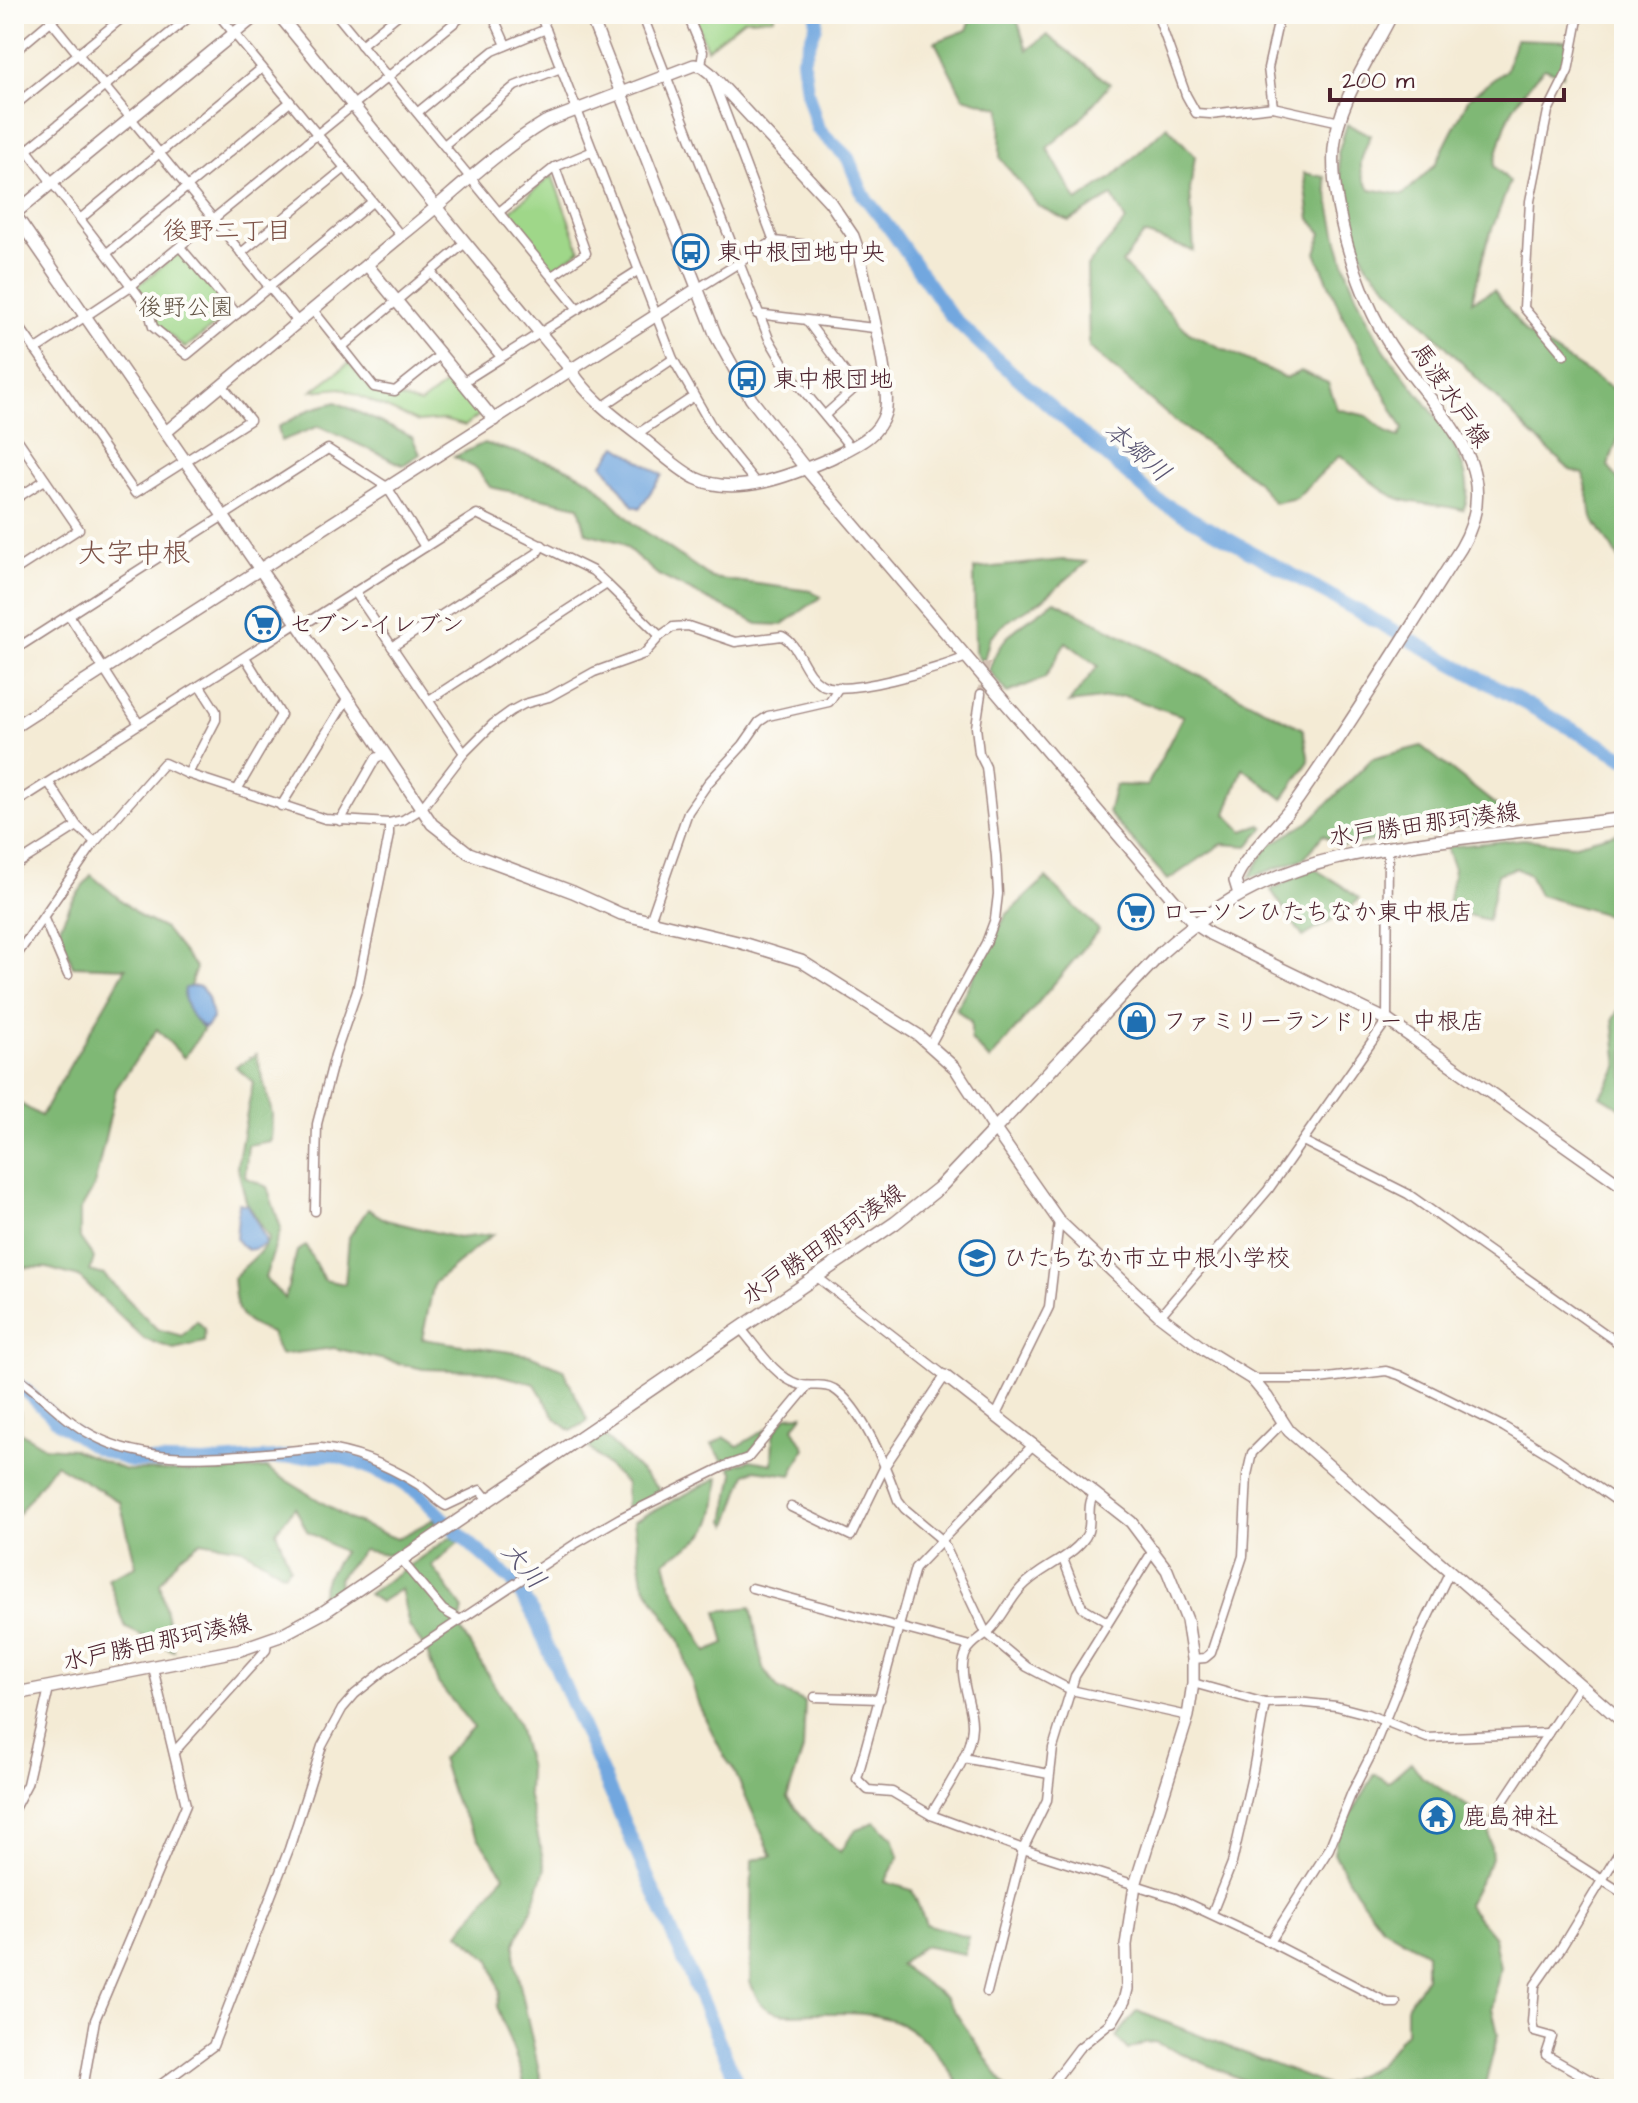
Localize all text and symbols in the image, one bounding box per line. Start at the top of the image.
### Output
scale bar [1330,52,1564,102]
text: 200 m [1342,64,1415,98]
district label: 後野二丁目 [162,213,292,249]
bus stop icon: 東中根団地中央 [672,233,710,271]
place label: 東中根団地中央 [717,236,885,270]
park label: 後野公園 [138,291,234,325]
street label: 馬渡水戸線 [1403,336,1498,455]
bus stop icon: 東中根団地 [728,360,766,398]
place label: 東中根団地 [773,363,893,397]
water label: 本郷川 [1096,413,1179,491]
district label: 大字中根 [78,534,190,573]
supermarket icon: セブン-イレブン [244,605,282,643]
place label: セブン-イレブン [289,608,464,642]
street label: 水戸勝田那珂湊線 [1327,795,1522,855]
supermarket icon: ローソンひたちなか東中根店 [1117,893,1155,931]
place label: ローソンひたちなか東中根店 [1162,896,1473,930]
shop icon: ファミリーランドリー 中根店 [1118,1002,1156,1040]
place label: ファミリーランドリー 中根店 [1163,1005,1485,1039]
street label: 水戸勝田那珂湊線 [735,1176,912,1314]
school or university icon: ひたちなか市立中根小学校 [958,1239,996,1277]
place label: ひたちなか市立中根小学校 [1003,1242,1290,1276]
water label: 大川 [493,1534,554,1597]
street label: 水戸勝田那珂湊線 [60,1606,255,1680]
temple icon: 鹿島神社 [1418,1797,1456,1835]
place label: 鹿島神社 [1463,1800,1559,1834]

